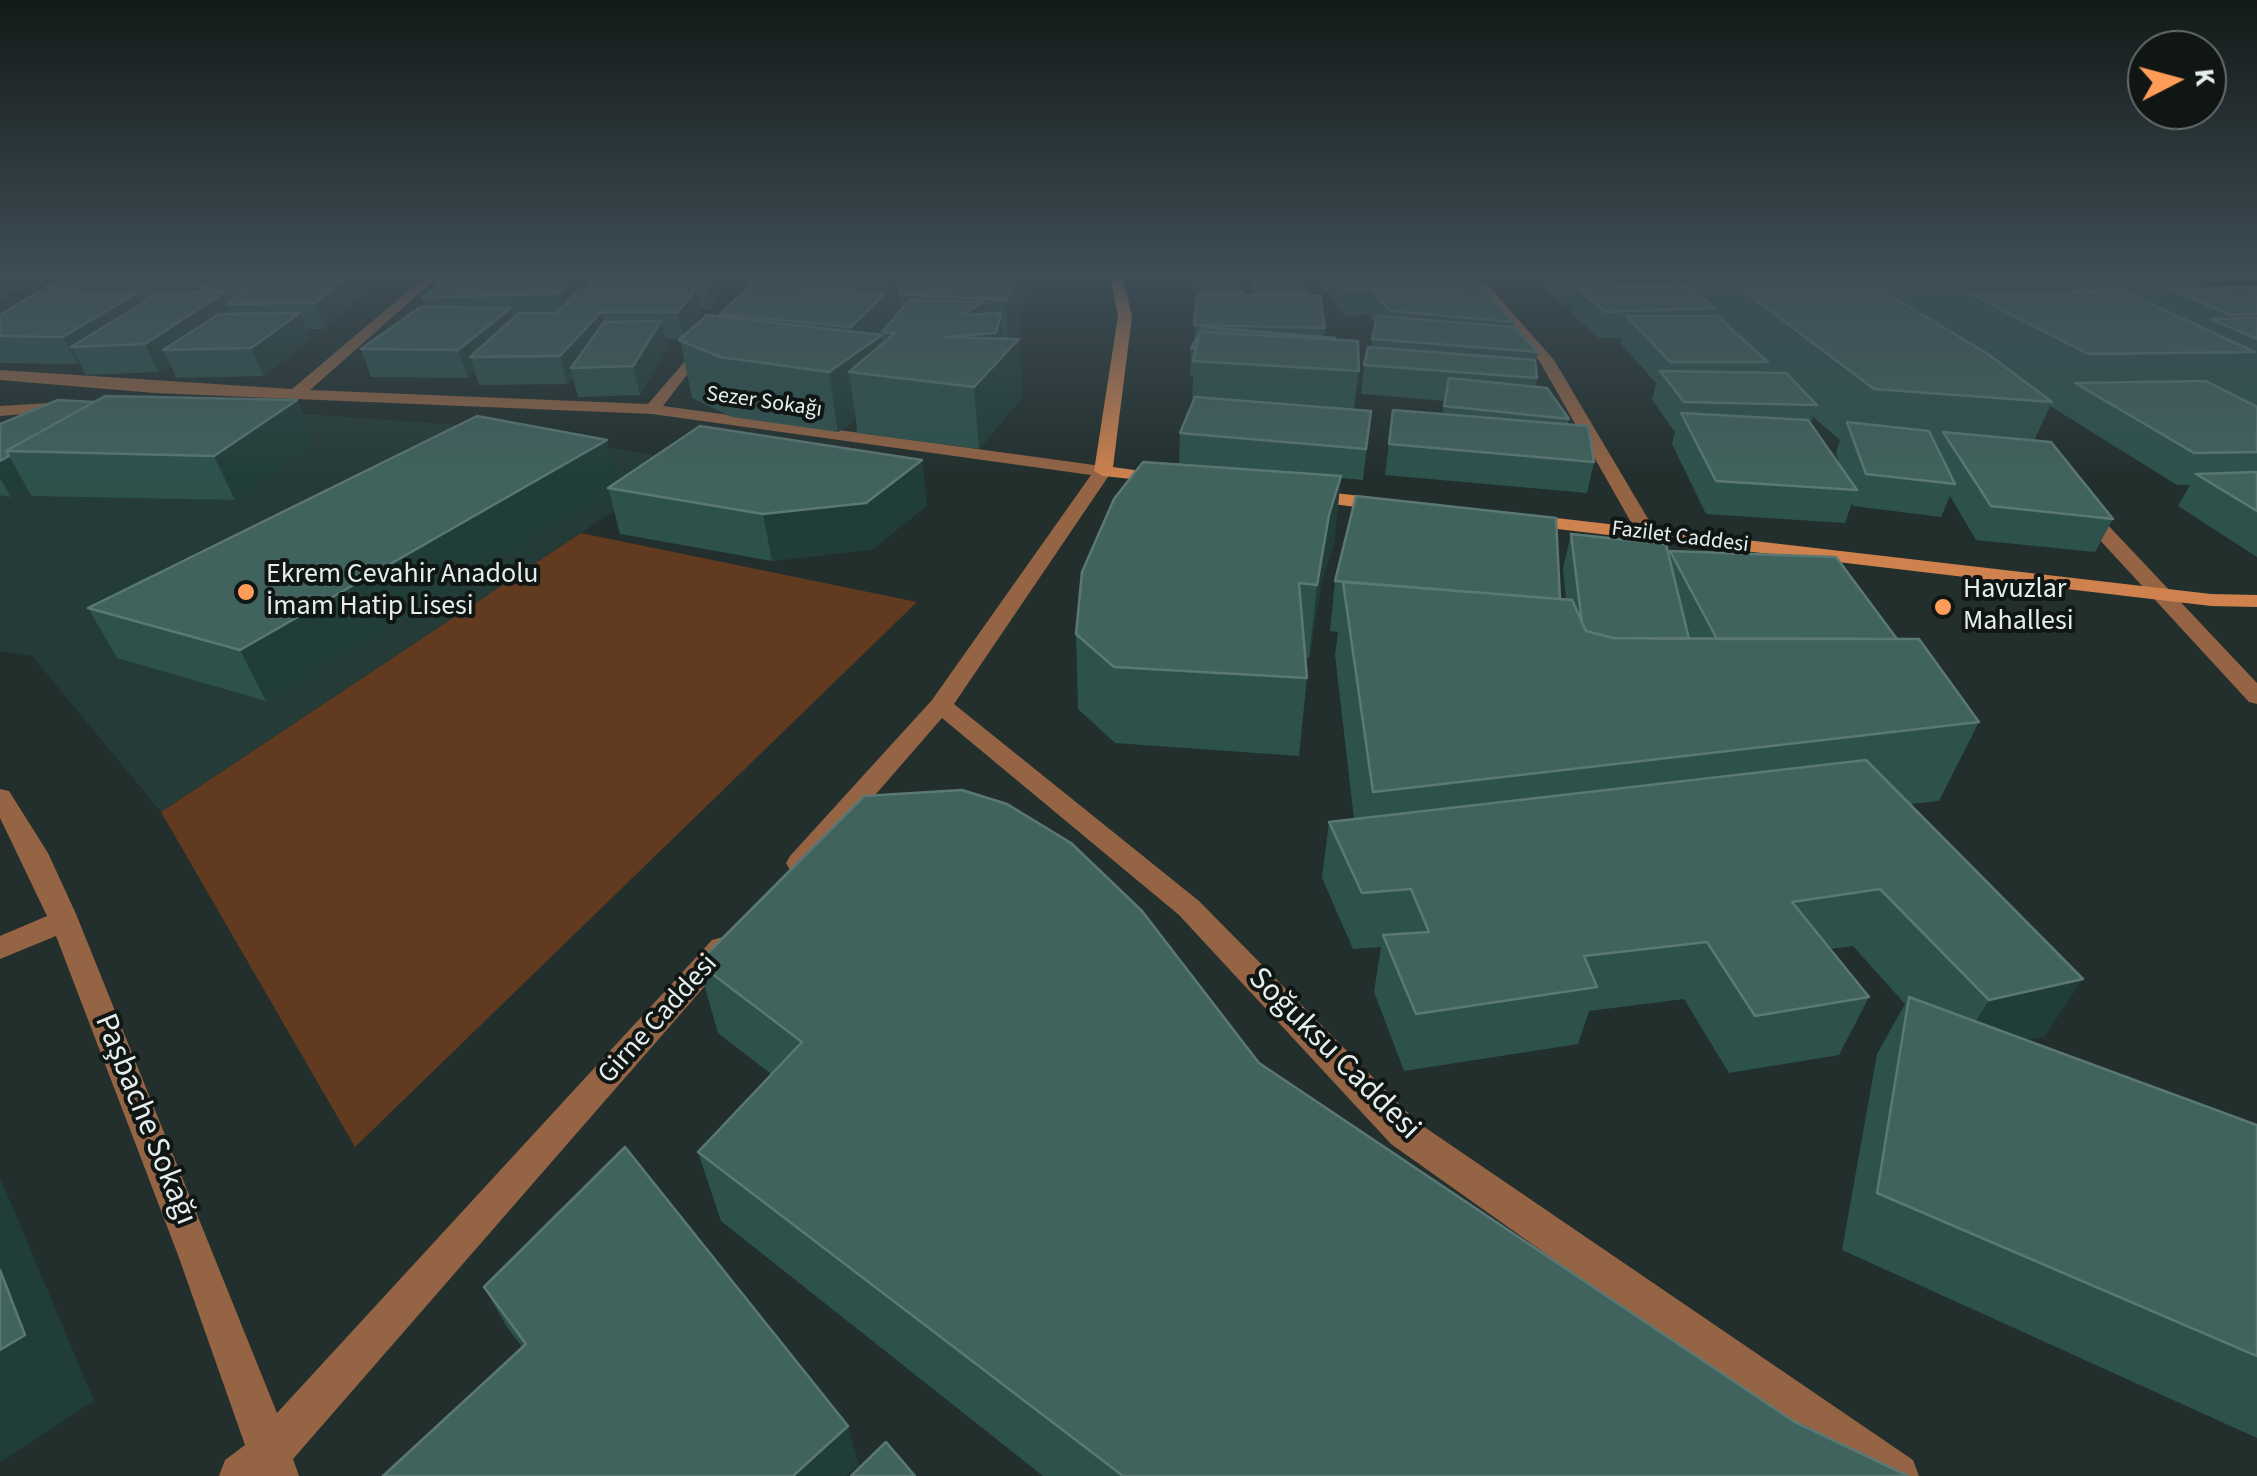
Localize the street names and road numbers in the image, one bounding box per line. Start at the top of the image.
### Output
street label: Sezer Sokağı [704,382,824,424]
street label: Fazilet Caddesi [1610,517,1750,559]
street label: Girne Caddesi [592,948,726,1092]
street label: Soğuksu Caddesi [1239,961,1427,1149]
street label: Paşbache Sokağı [84,1009,204,1231]

